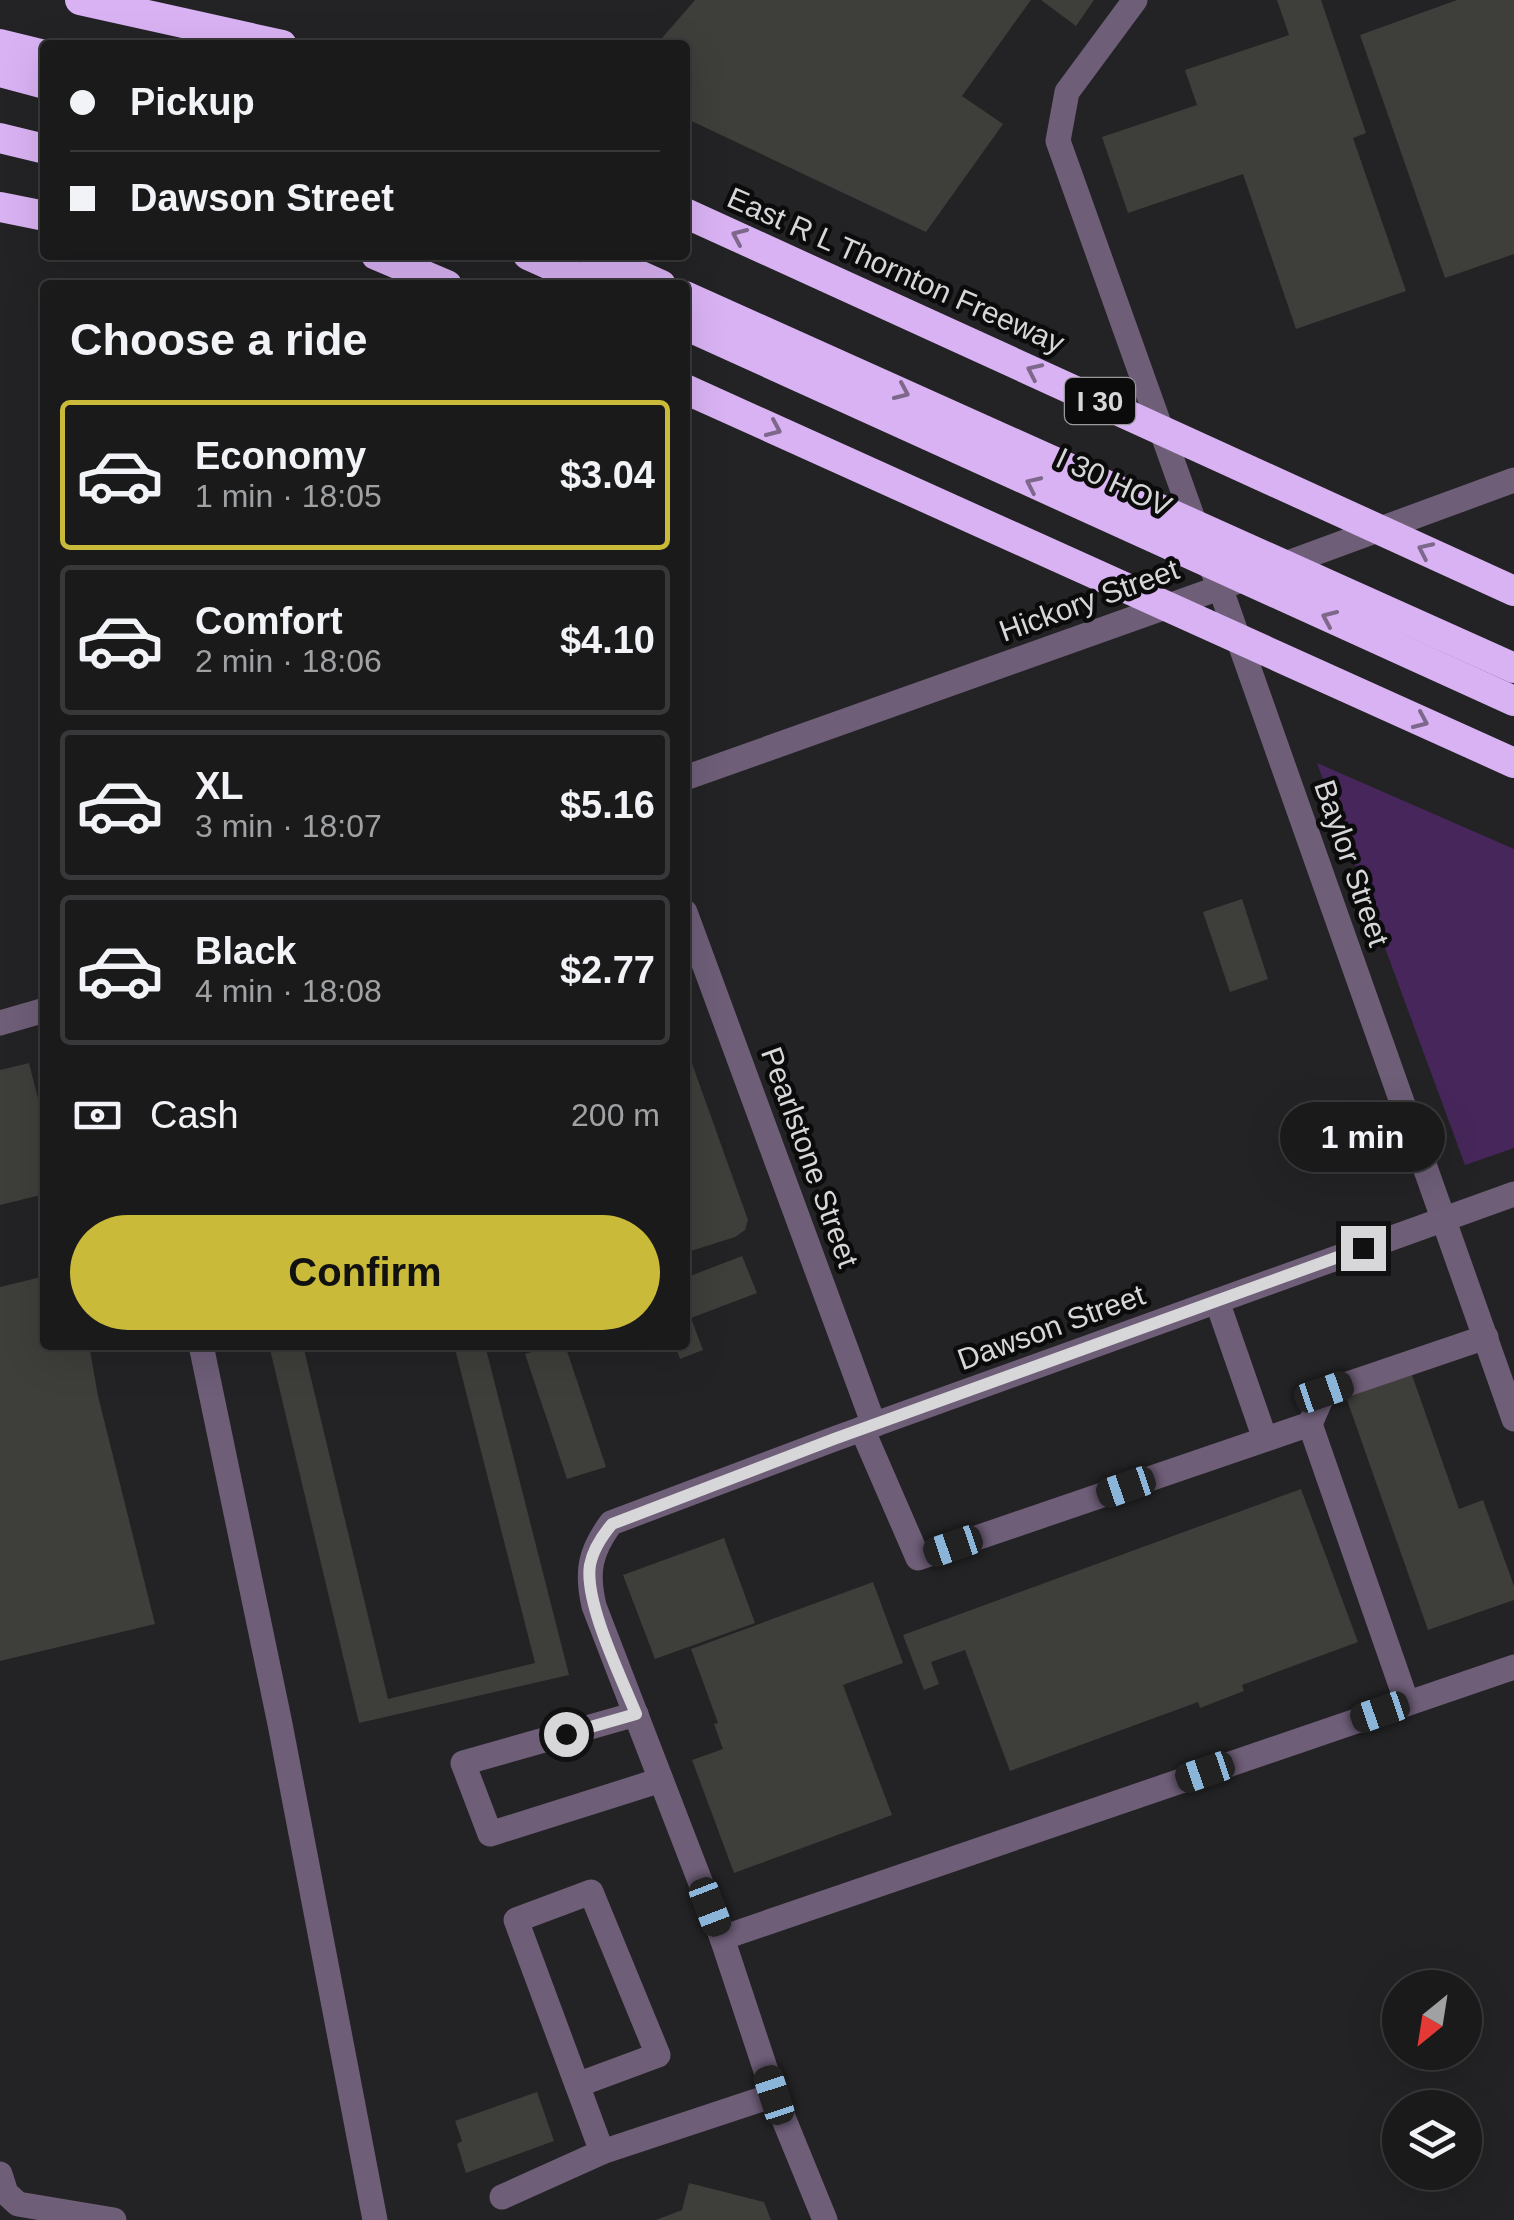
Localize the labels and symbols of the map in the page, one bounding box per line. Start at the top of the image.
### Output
street label: East R L Thornton Freeway [722,181,1070,359]
one-way arrow [731,229,749,249]
one-way arrow [1026,363,1044,383]
road number: I 30 [1065,378,1135,424]
one-way arrow [892,380,910,400]
one-way arrow [764,417,782,437]
street label: I 30 HOV [1051,441,1177,523]
one-way arrow [1025,476,1043,496]
one-way arrow [1417,542,1435,562]
street label: Hickory Street [995,552,1184,648]
one-way arrow [1321,610,1339,630]
one-way arrow [1411,709,1429,729]
street label: Baylor Street [1308,776,1396,951]
street label: Pearlstone Street [755,1042,865,1272]
callout: 1 min [1280,1103,1446,1173]
route end [1341,1226,1386,1271]
street label: Dawson Street [953,1278,1150,1376]
car [1291,1368,1357,1416]
car [1093,1463,1159,1511]
car [920,1522,986,1570]
car [1347,1688,1413,1736]
route start [544,1712,589,1757]
car [1172,1748,1238,1796]
car [685,1874,735,1940]
north arrow [1382,1970,1482,2070]
car [750,2062,798,2128]

